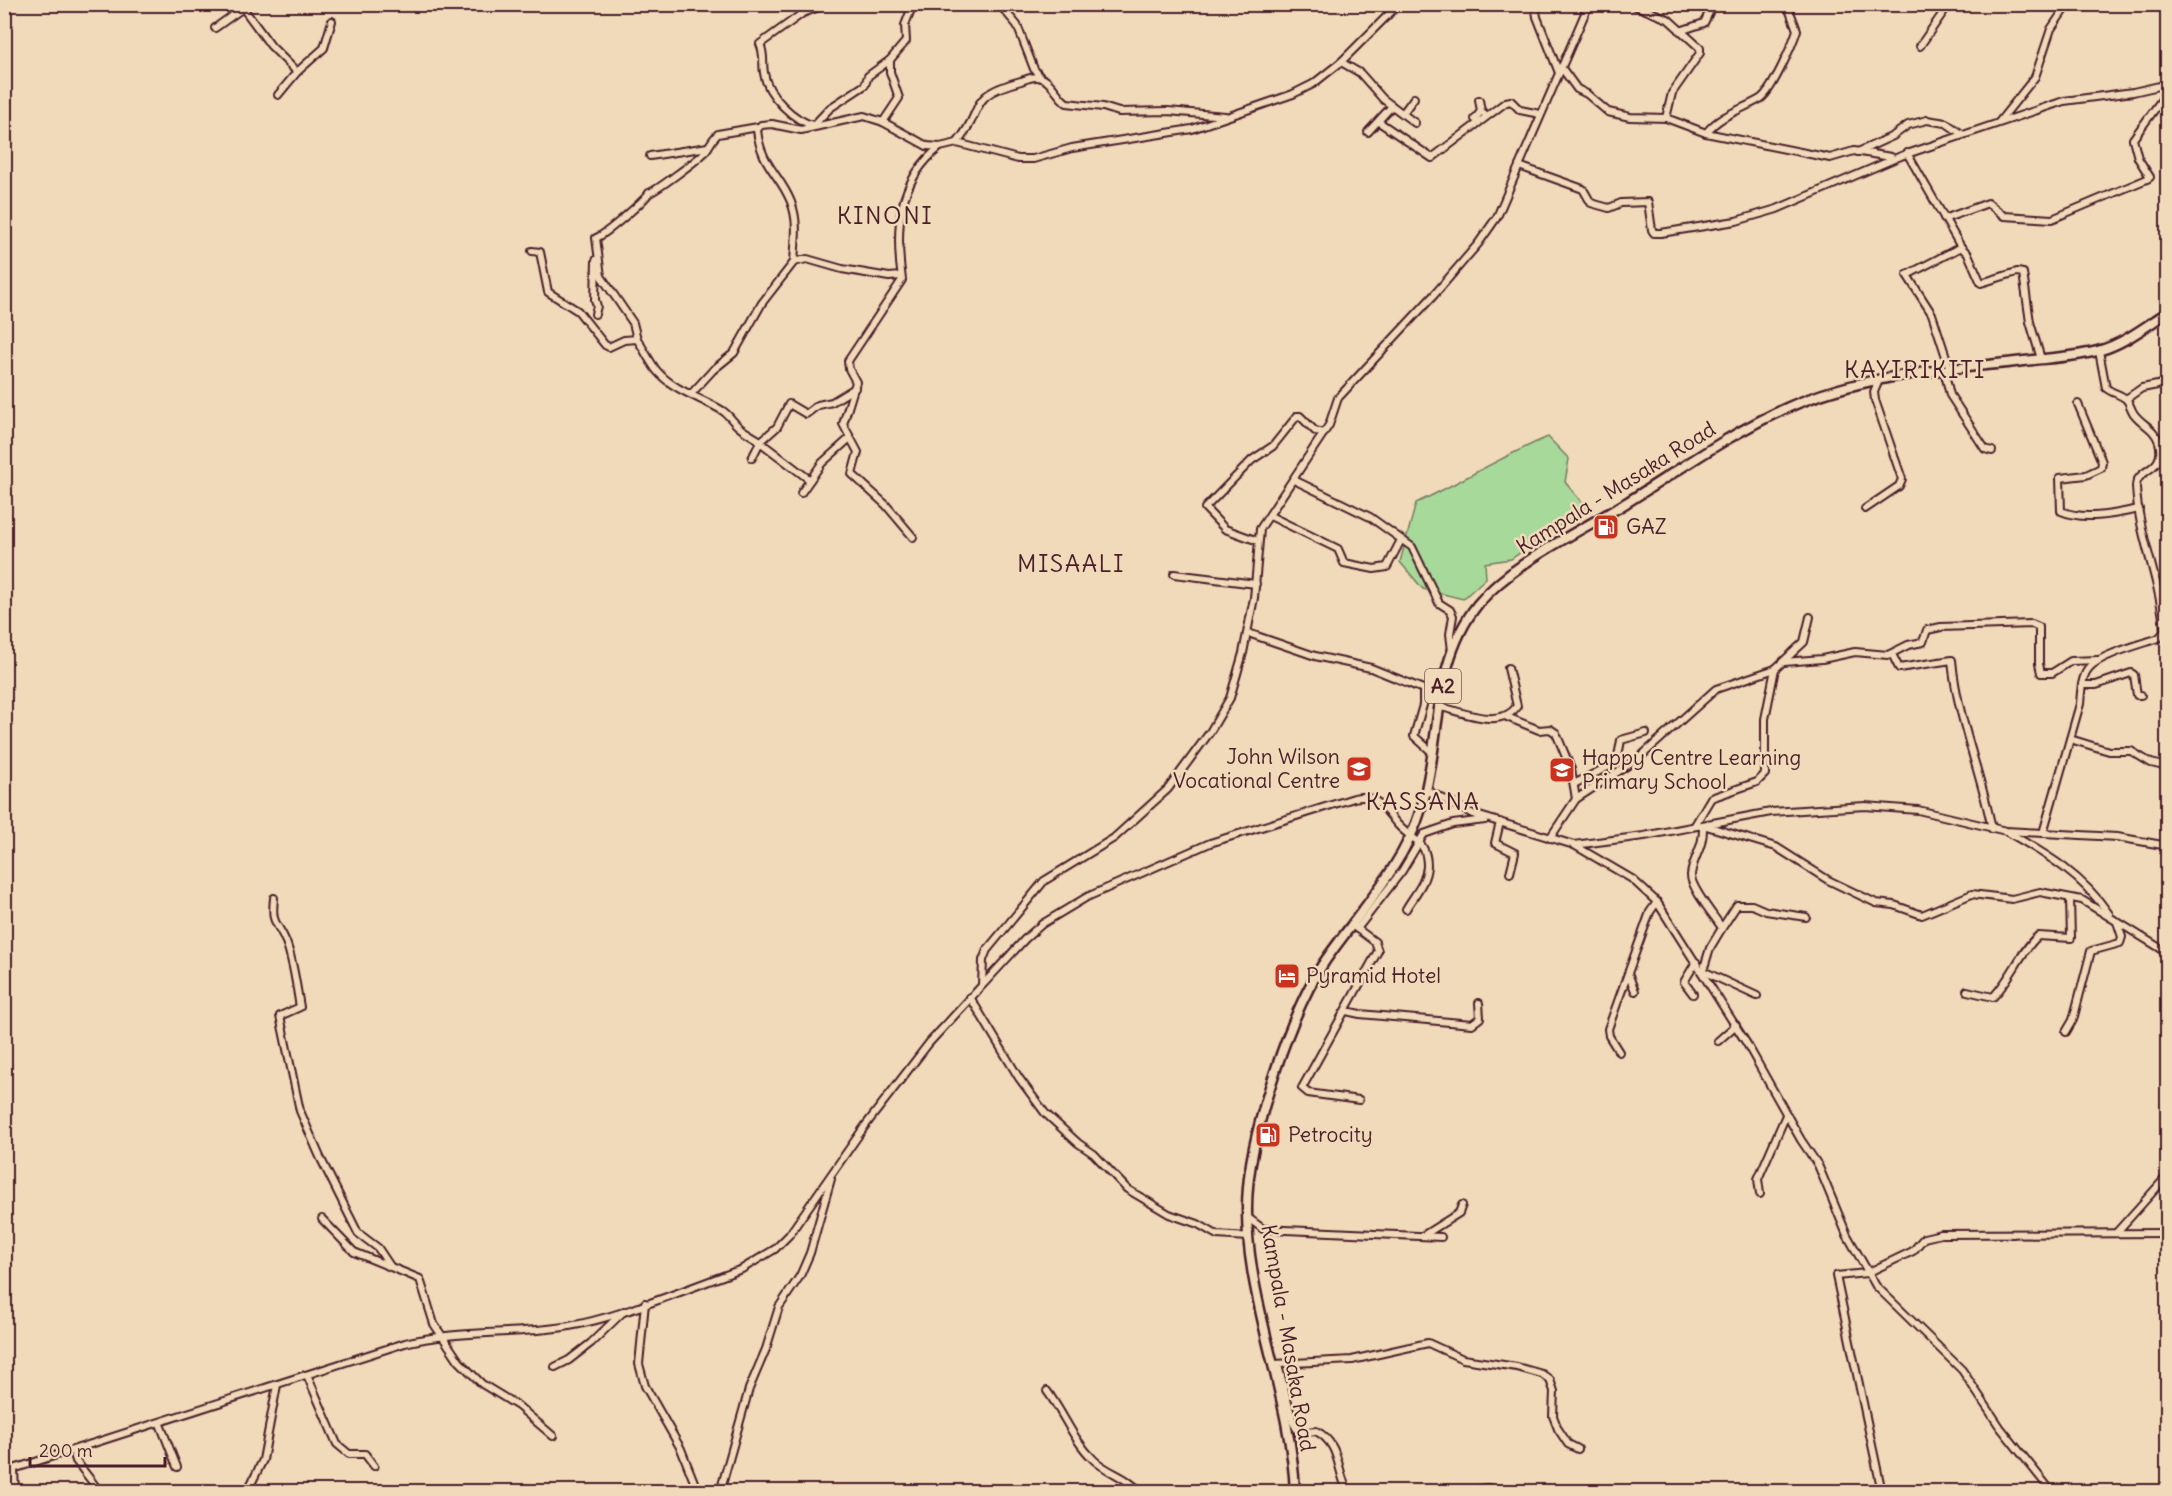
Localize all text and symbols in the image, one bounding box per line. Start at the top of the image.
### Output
district label: KINONI [837,200,933,230]
district label: KAYIRIKITI [1844,354,1986,384]
street label: Kampala - Masaka Road [1511,415,1720,560]
fuel station icon: GAZ [1591,512,1621,542]
place label: GAZ [1626,513,1667,540]
district label: MISAALI [1017,548,1125,578]
road number: A2 [1425,669,1461,703]
place label: John Wilson Vocational Centre [1173,743,1340,794]
place label: Happy Centre Learning Primary School [1582,744,1801,795]
school or university icon: John Wilson Vocational Centre [1344,754,1374,784]
school or university icon: Happy Centre Learning Primary School [1547,755,1577,785]
district label: KASSANA [1366,786,1480,816]
hotel icon: Pyramid Hotel [1272,961,1302,991]
place label: Pyramid Hotel [1306,962,1441,989]
fuel station icon: Petrocity [1253,1120,1283,1150]
place label: Petrocity [1288,1121,1373,1148]
street label: Kampala - Masaka Road [1255,1222,1322,1454]
scale bar [30,1430,165,1468]
text: 200 m [39,1439,93,1462]

